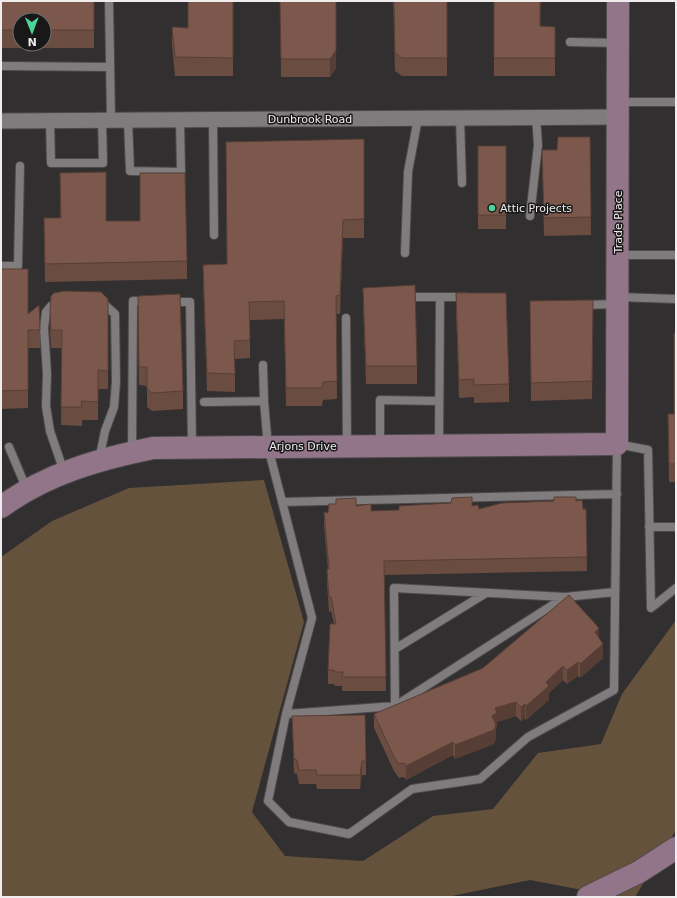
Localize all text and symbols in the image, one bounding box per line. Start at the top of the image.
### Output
north arrow [12,12,52,52]
text: N [27,35,37,48]
street label: Dunbrook Road [268,113,352,126]
street label: Trade Place [612,190,625,254]
place label: Attic Projects [500,202,572,215]
marker: Attic Projects [487,203,497,213]
street label: Arjons Drive [269,440,337,453]

